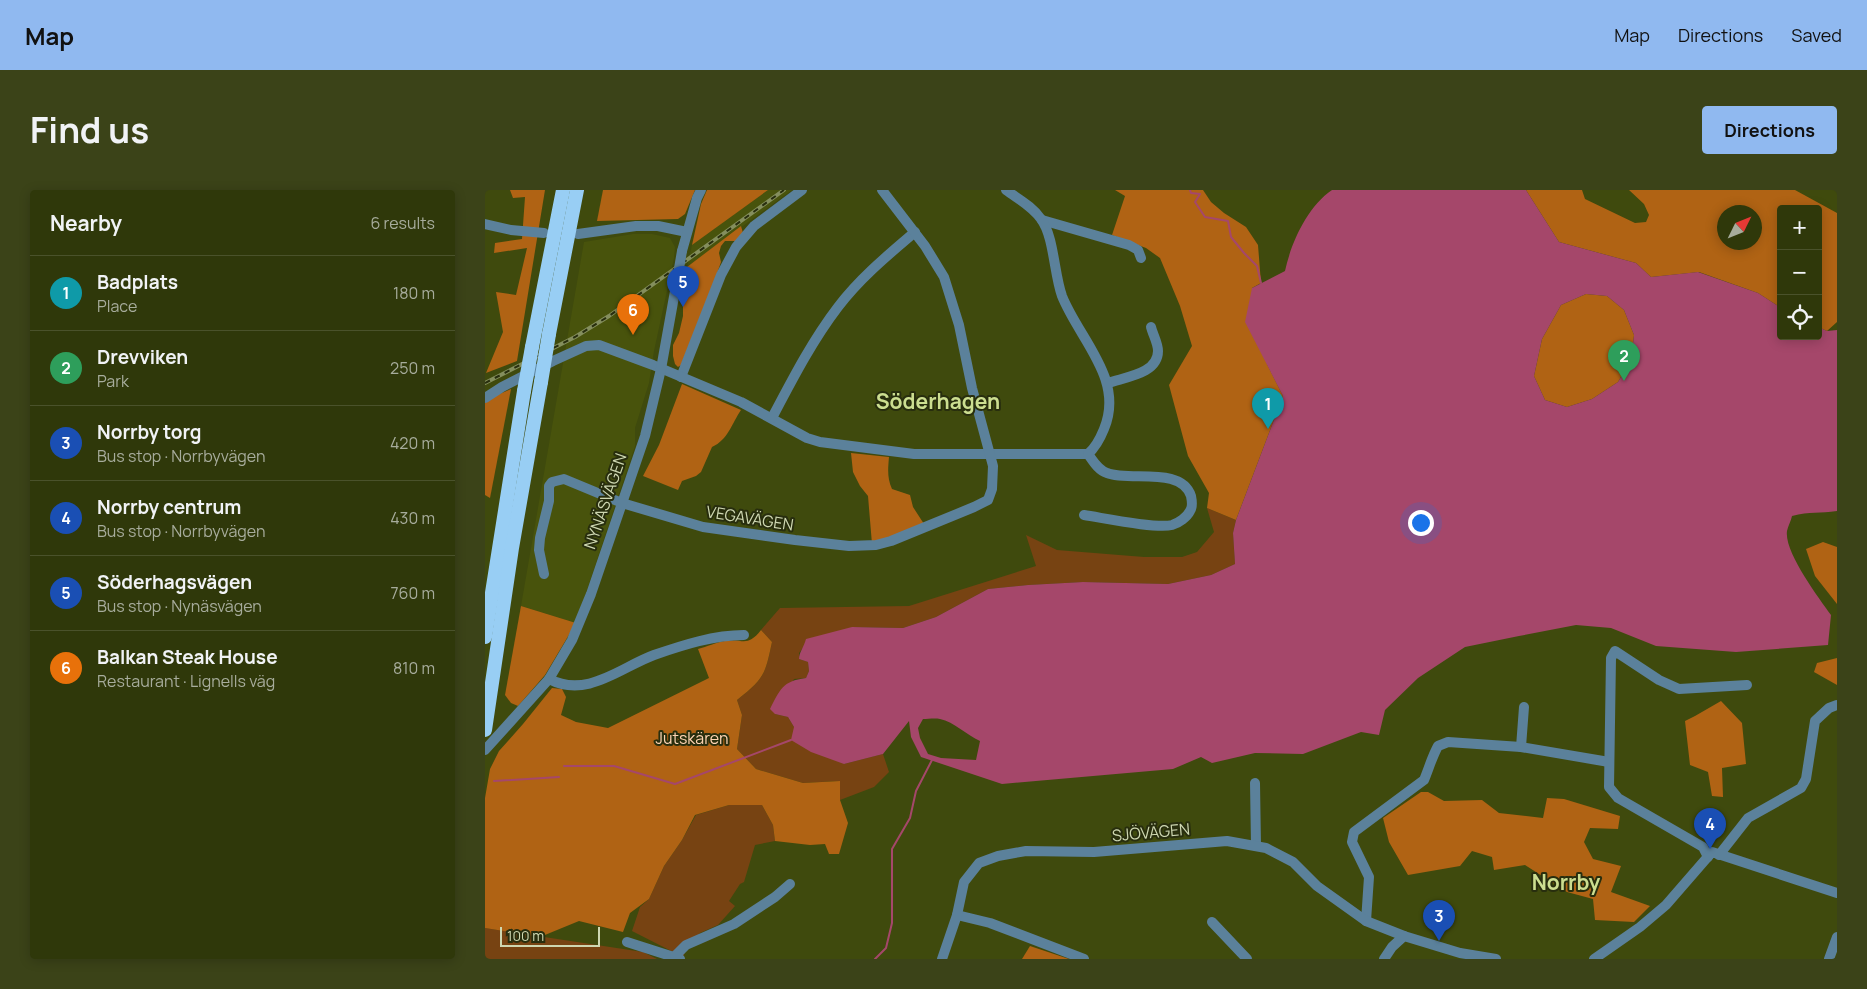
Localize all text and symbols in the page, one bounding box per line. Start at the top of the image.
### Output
text: Map [25,19,74,52]
text: Map [1614,23,1650,47]
text: Directions [1678,23,1763,47]
text: Saved [1791,23,1842,47]
text: Find us [30,106,149,154]
button: Directions [1702,106,1837,154]
north arrow [1717,205,1762,250]
map controls [1777,205,1822,340]
button: + [1777,205,1822,250]
text: Nearby [50,209,122,237]
text: 6 results [370,212,435,234]
button: − [1777,250,1822,295]
pin: 5 [667,266,699,307]
text: Badplats [97,269,178,295]
text: 1 [62,282,70,304]
text: 180 m [393,282,435,304]
pin: 6 [617,294,649,335]
text: Place [97,295,137,317]
button: locate [1777,295,1822,340]
pin: 2 [1608,340,1640,381]
text: Drevviken [97,344,188,370]
text: 2 [61,357,71,379]
text: 250 m [390,357,435,379]
text: Park [97,370,129,392]
district label: Söderhagen [876,387,1000,415]
pin: 1 [1252,388,1284,429]
text: Norrby torg [97,419,201,445]
text: 3 [61,432,71,454]
text: 420 m [390,432,435,454]
text: Bus stop · Norrbyvägen [97,445,265,467]
street label: NYNÄSVÄGEN [578,450,632,552]
text: Norrby centrum [97,494,241,520]
street label: VEGAVÄGEN [705,500,795,536]
text: 4 [61,507,71,529]
text: 430 m [390,507,435,529]
your location [1408,510,1434,536]
text: Bus stop · Norrbyvägen [97,520,265,542]
text: Söderhagsvägen [97,569,252,595]
text: 5 [61,582,71,604]
text: 760 m [391,582,435,604]
text: Bus stop · Nynäsvägen [97,595,262,617]
text: Balkan Steak House [97,644,278,670]
text: 6 [61,657,71,679]
text: 810 m [393,657,435,679]
text: Restaurant · Lignells väg [97,670,275,692]
park label: Jutskären [656,727,728,749]
pin: 4 [1694,808,1726,849]
street label: SJÖVÄGEN [1111,818,1191,846]
district label: Norrby [1532,868,1601,896]
pin: 3 [1423,900,1455,941]
scale bar [500,924,600,947]
text: 100 m [507,926,544,945]

